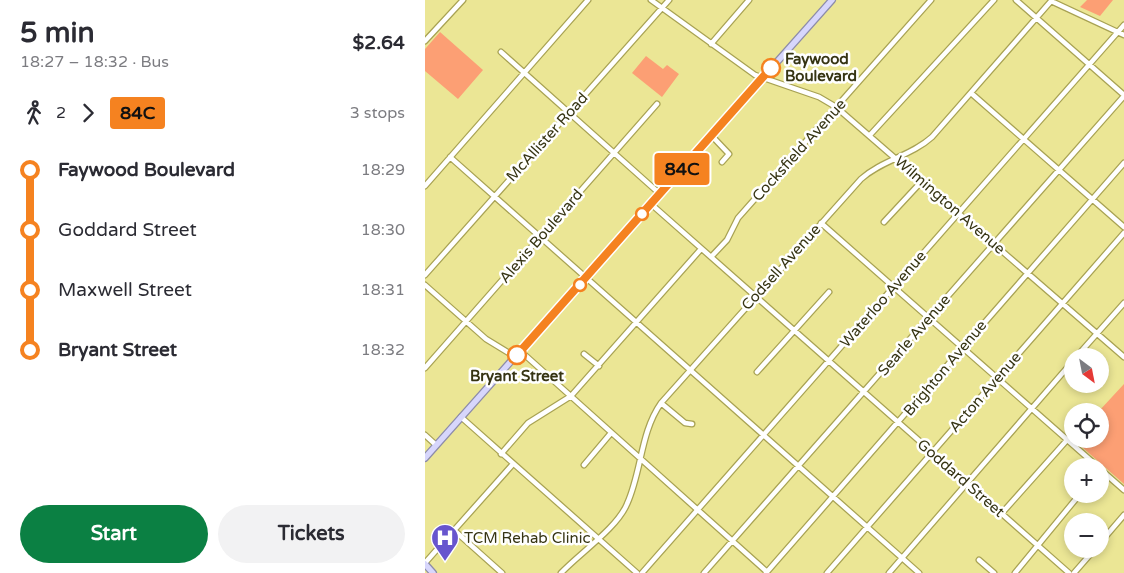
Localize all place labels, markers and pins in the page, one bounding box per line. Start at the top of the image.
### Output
place label: Faywood Boulevard [785,50,857,85]
marker: Faywood Boulevard [761,58,781,78]
unlabelled marker [635,207,649,221]
unlabelled marker [573,278,587,292]
marker: Bryant Street [507,345,527,365]
place label: Bryant Street [470,367,564,386]
hospital icon: TCM Rehab Clinic [430,523,460,562]
place label: TCM Rehab Clinic [464,529,590,547]

